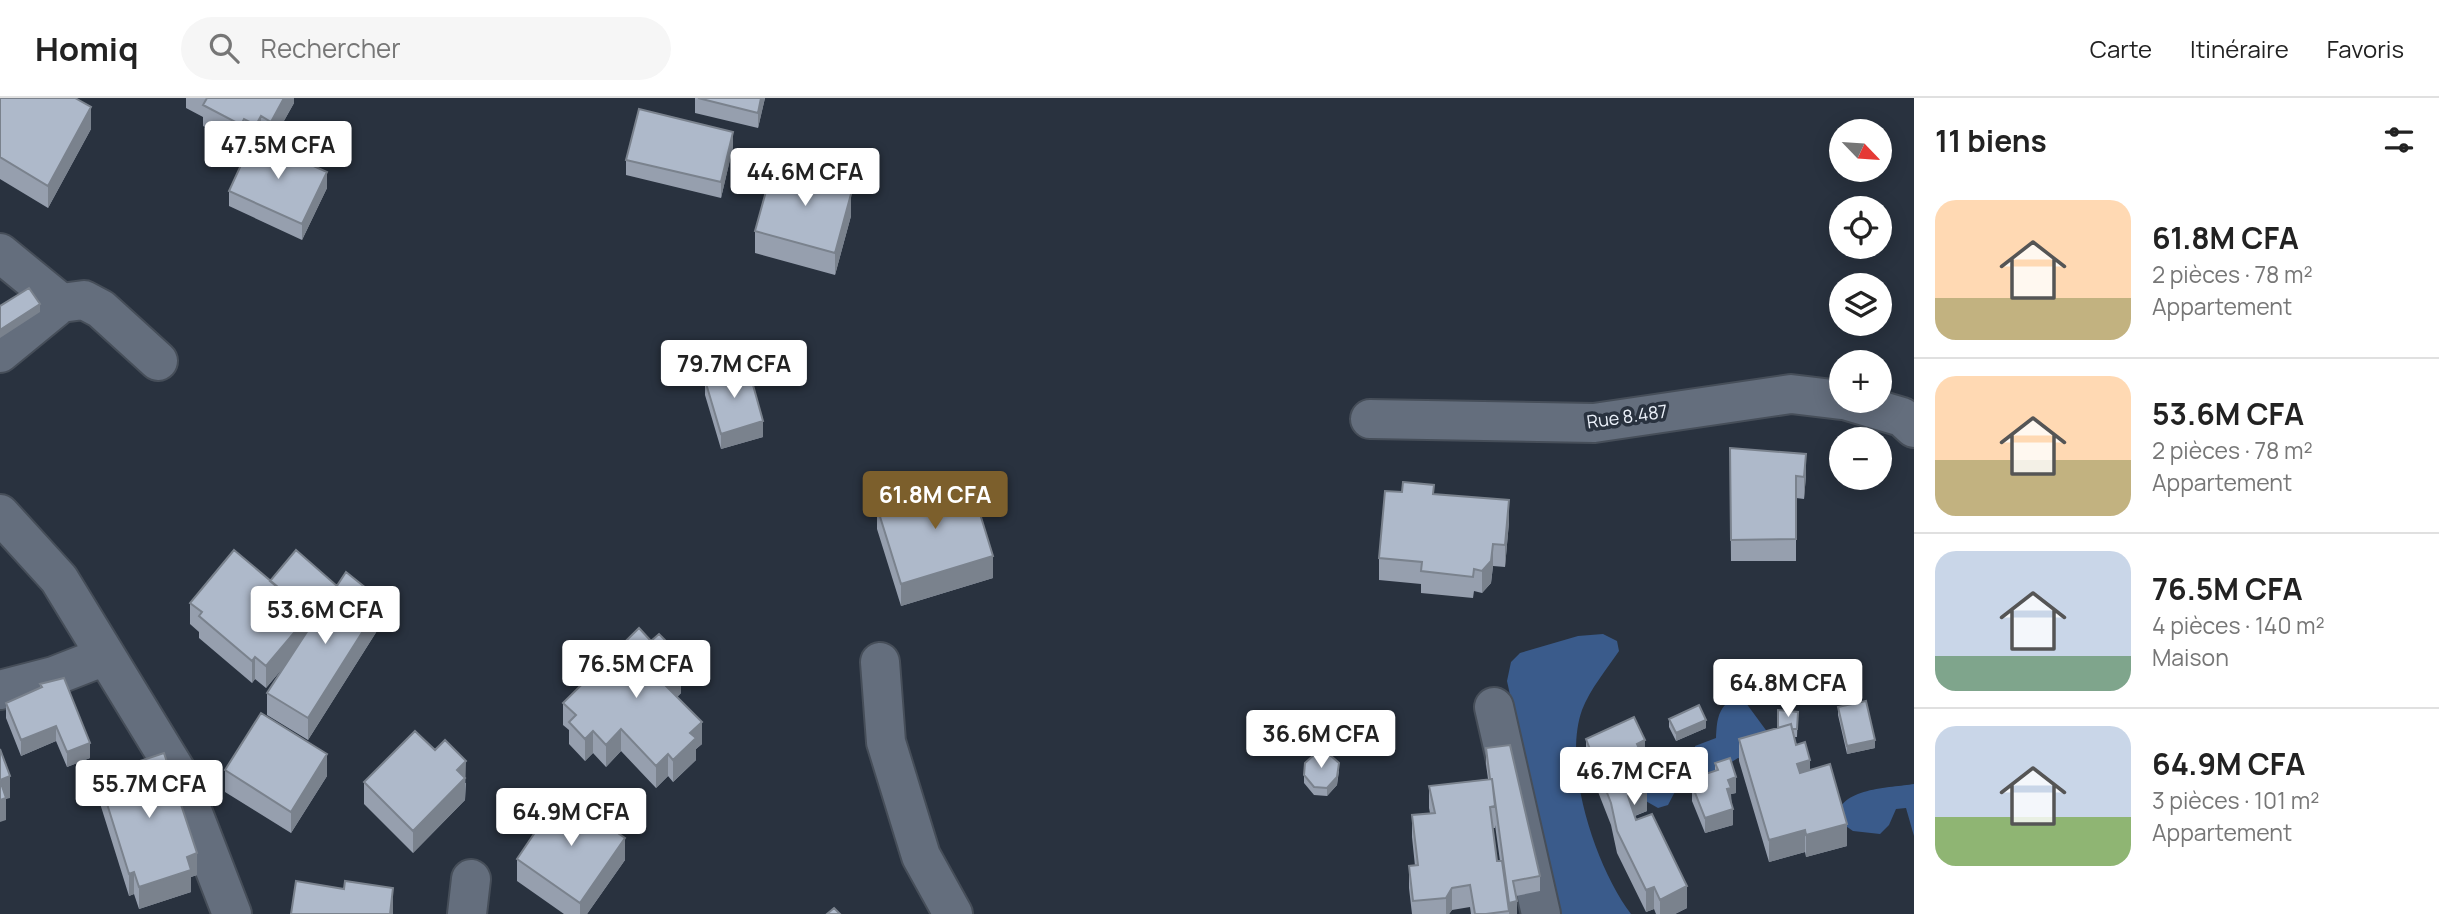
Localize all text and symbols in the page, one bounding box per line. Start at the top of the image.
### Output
search box [181,17,671,80]
text: Homiq [35,26,139,71]
icon: search [205,29,243,67]
text: Rechercher [261,30,401,66]
text: Carte [2090,32,2152,65]
text: Itinéraire [2190,32,2289,65]
text: Favoris [2327,32,2404,65]
north arrow [1829,119,1892,182]
map controls [1829,119,1892,490]
text: 11 biens [1935,120,2047,161]
icon: filters [2380,121,2418,159]
pin: 47.5M CFA [198,122,358,181]
text: 47.5M CFA [221,128,335,160]
pin: 44.6M CFA [725,148,885,208]
text: 44.6M CFA [747,155,864,187]
button: locate [1829,196,1892,259]
text: 61.8M CFA [2152,217,2299,258]
icon: home [1991,228,2075,312]
text: 2 pièces · 78 m² [2152,258,2313,290]
button: layers [1829,273,1892,336]
text: Appartement [2152,290,2292,322]
pin: 79.7M CFA [654,341,814,400]
text: 79.7M CFA [677,347,791,379]
button: + [1829,350,1892,413]
text: 53.6M CFA [2152,393,2304,434]
street label: Rue 8.487 [1585,398,1669,434]
icon: home [1991,404,2075,488]
button: − [1829,427,1892,490]
text: 2 pièces · 78 m² [2152,434,2313,466]
text: Appartement [2152,466,2292,498]
pin: 61.8M CFA [855,472,1015,531]
text: 61.8M CFA [879,478,991,510]
text: 76.5M CFA [2152,568,2303,609]
icon: home [1991,579,2075,663]
pin: 53.6M CFA [245,587,405,646]
text: 53.6M CFA [267,593,383,625]
text: 4 pièces · 140 m² [2152,609,2325,641]
pin: 76.5M CFA [556,640,716,700]
text: Maison [2152,641,2229,673]
text: 76.5M CFA [578,647,694,679]
pin: 64.8M CFA [1708,660,1868,719]
text: 64.8M CFA [1729,666,1847,698]
pin: 36.6M CFA [1241,710,1401,770]
text: 36.6M CFA [1262,717,1380,749]
text: 64.9M CFA [2152,743,2305,784]
pin: 46.7M CFA [1554,748,1714,807]
text: 46.7M CFA [1576,754,1692,786]
icon: home [1991,754,2075,838]
pin: 55.7M CFA [69,760,229,820]
text: 55.7M CFA [92,767,206,799]
text: 3 pièces · 101 m² [2152,784,2319,816]
pin: 64.9M CFA [491,788,651,848]
text: 64.9M CFA [512,795,630,827]
text: Appartement [2152,816,2292,848]

